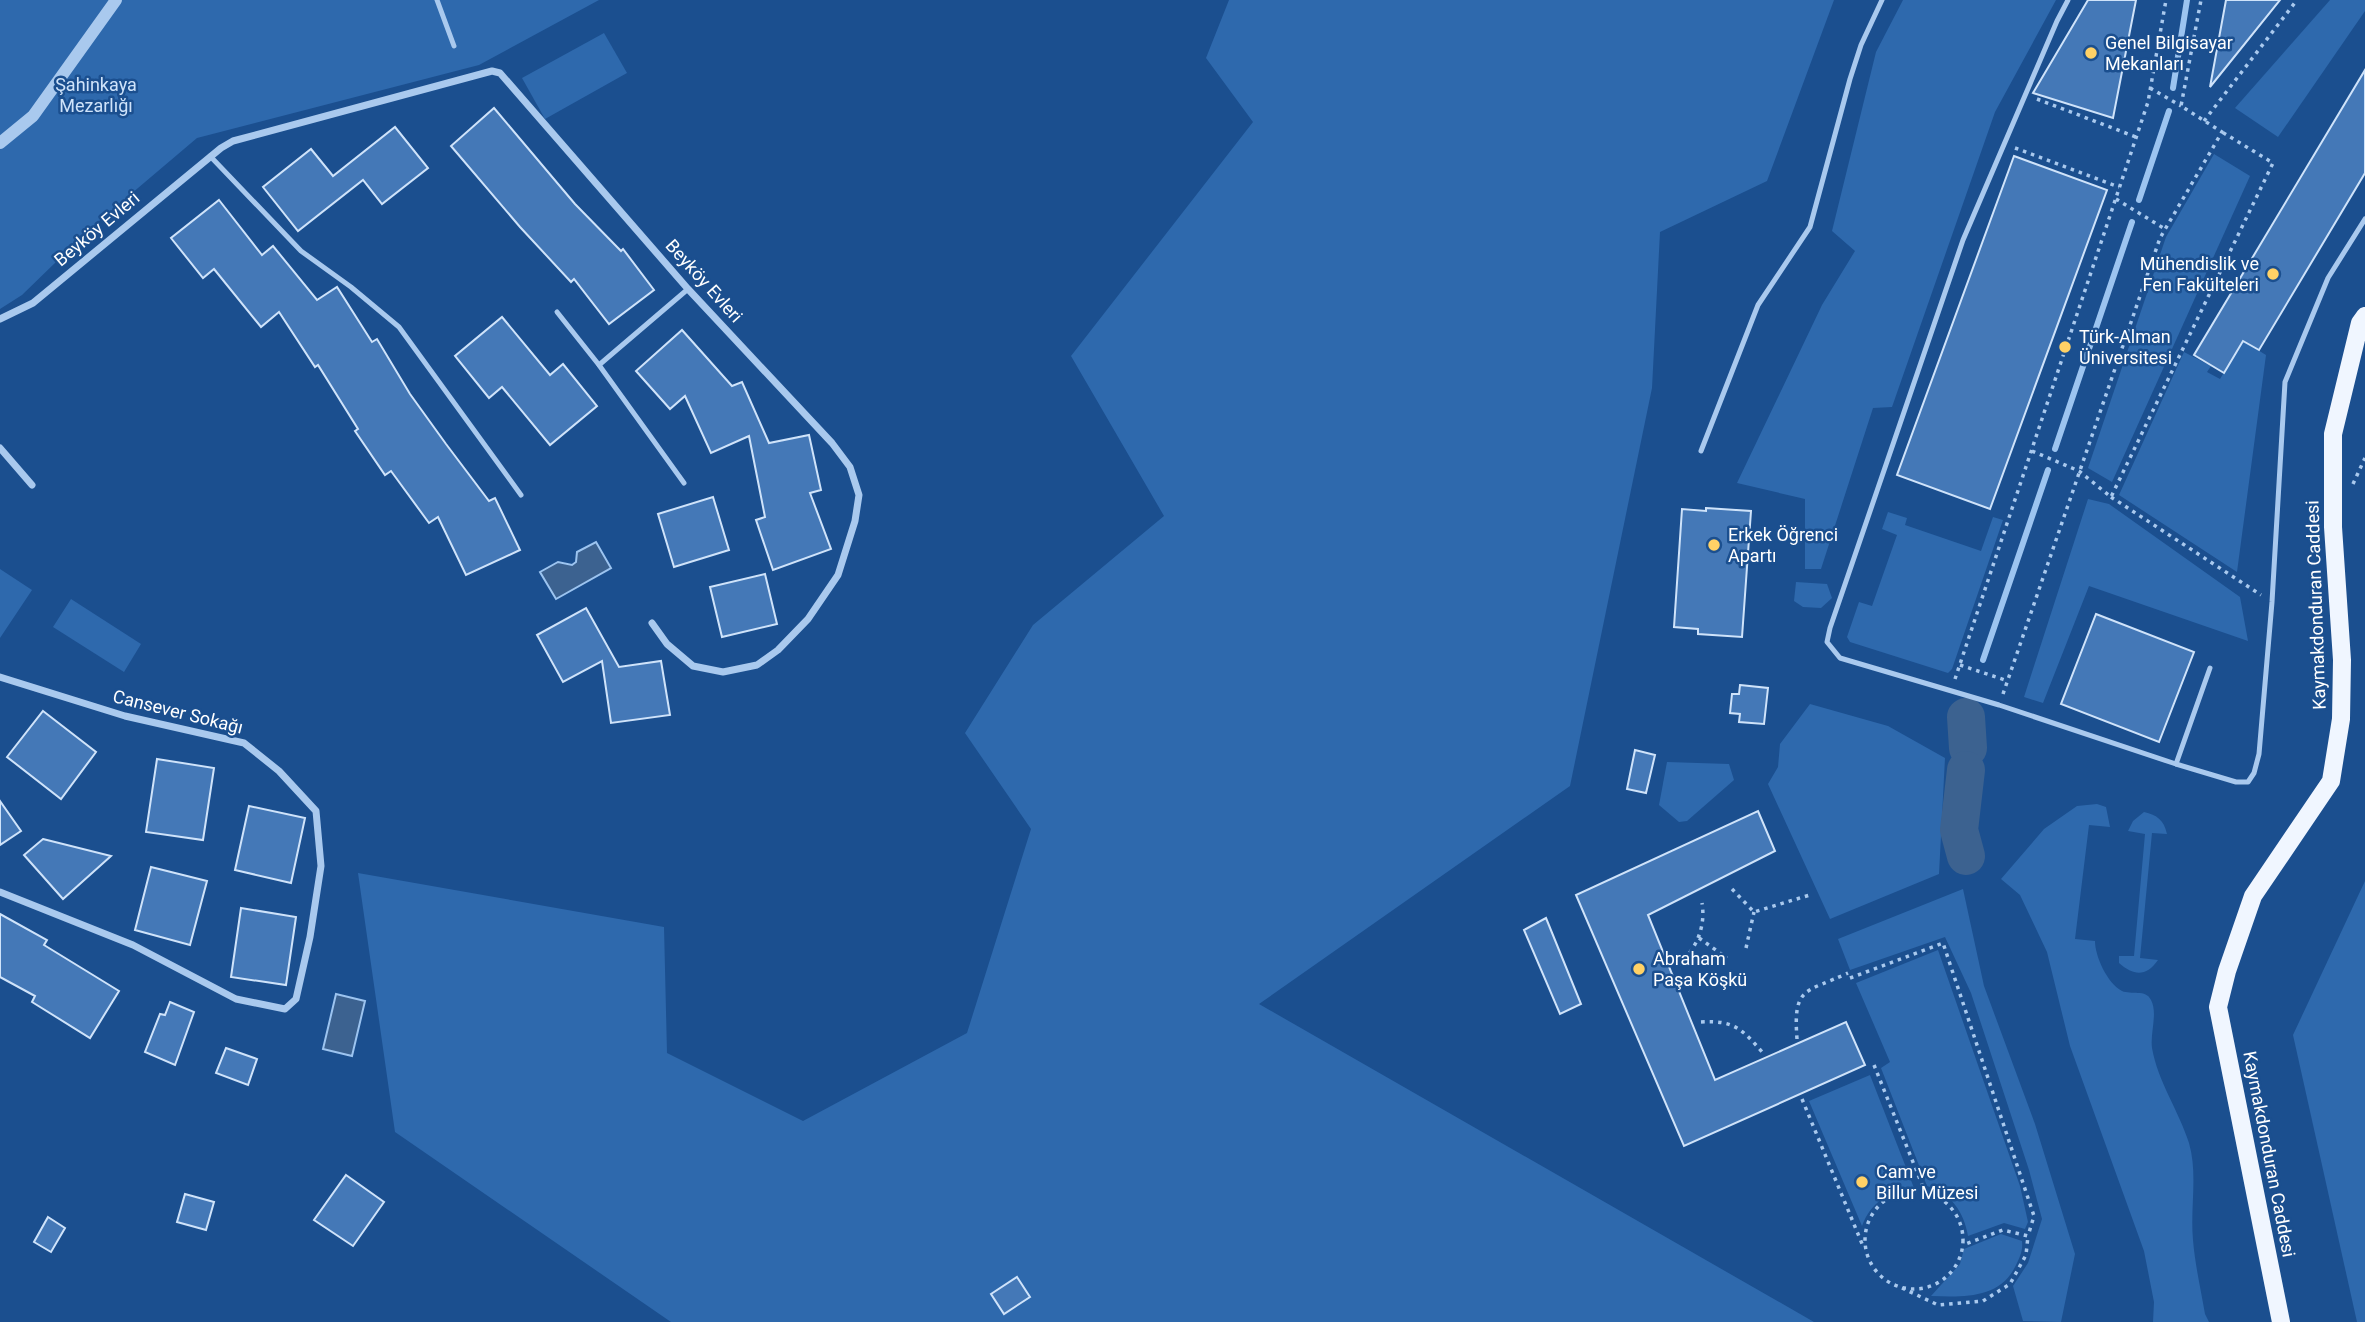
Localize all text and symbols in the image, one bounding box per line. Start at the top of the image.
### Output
place label: Genel Bilgisayar Mekanları [2105,32,2233,74]
marker: Genel Bilgisayar Mekanları [2083,45,2099,61]
park label: Şahinkaya Mezarlığı [55,74,137,116]
street label: Beyköy Evleri [50,187,143,270]
street label: Beyköy Evleri [662,235,747,327]
place label: Mühendislik ve Fen Fakülteleri [2140,253,2259,295]
marker: Mühendislik ve Fen Fakülteleri [2265,266,2281,282]
place label: Türk-Alman Üniversitesi [2079,326,2172,368]
marker: Türk-Alman Üniversitesi [2057,339,2073,355]
street label: Kaymakdonduran Caddesi [2301,500,2330,710]
place label: Erkek Öğrenci Apartı [1728,524,1838,566]
marker: Erkek Öğrenci Apartı [1706,537,1722,553]
street label: Cansever Sokağı [111,685,245,738]
place label: Abraham Paşa Köşkü [1653,948,1747,990]
marker: Abraham Paşa Köşkü [1631,961,1647,977]
street label: Kaymakdonduran Caddesi [2239,1049,2300,1259]
place label: Cam ve Billur Müzesi [1876,1161,1978,1203]
marker: Cam ve Billur Müzesi [1854,1174,1870,1190]

